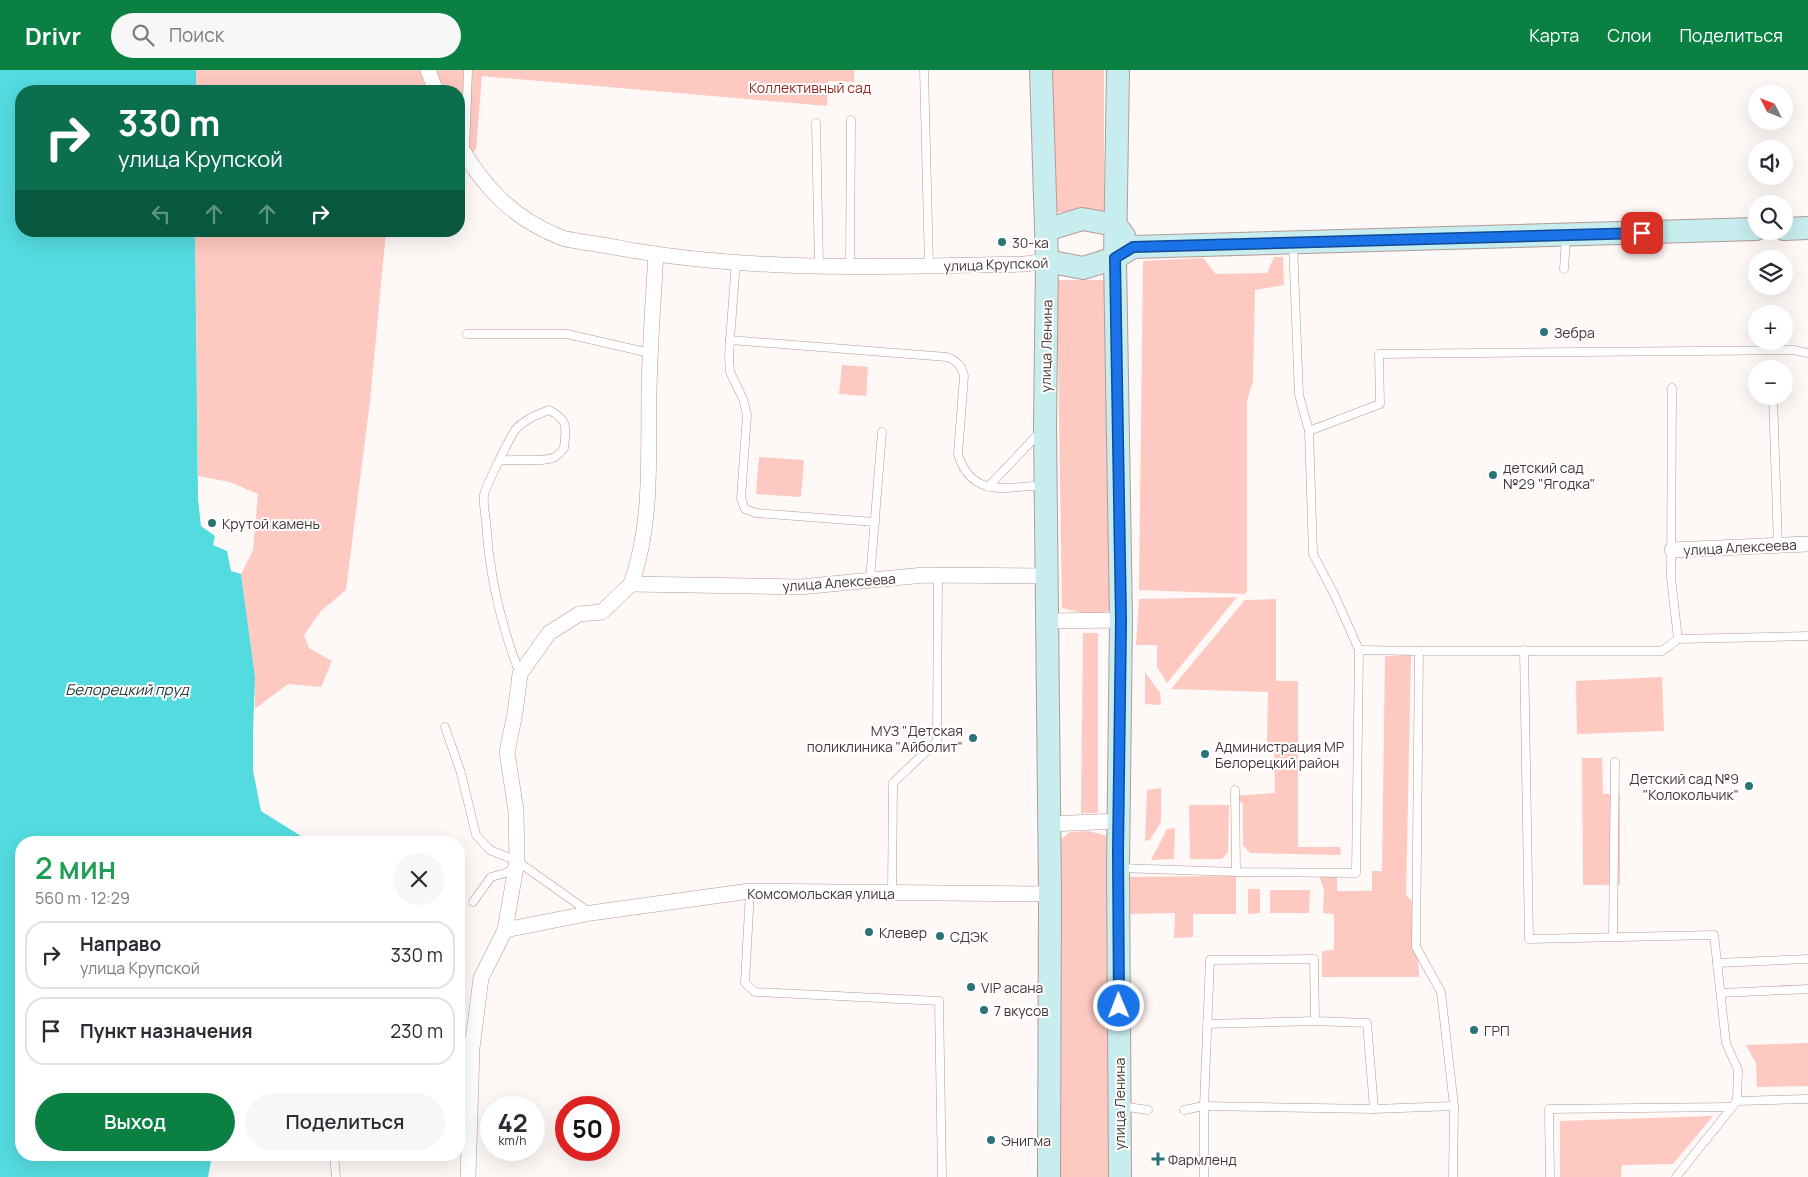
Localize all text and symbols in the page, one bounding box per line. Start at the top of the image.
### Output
search box [111,13,461,58]
text: Drivr [25,19,81,52]
icon: search [129,21,157,49]
text: Поиск [169,22,224,48]
text: Карта [1529,23,1579,47]
text: Слои [1607,23,1651,47]
text: Поделиться [1679,23,1783,47]
park label: Коллективный сад [749,78,871,97]
north arrow [1748,85,1792,130]
map controls [1748,85,1793,405]
text: 330 m [118,99,220,147]
icon: right [35,105,100,170]
button: sound [1748,140,1793,185]
text: улица Крупской [118,144,283,174]
button: search [1748,195,1793,240]
icon: left [147,200,175,228]
icon: ahead [200,200,228,228]
icon: ahead [253,200,281,228]
icon: right [306,200,334,228]
pin [1621,212,1663,254]
icon: arrive [1628,219,1656,247]
place label: 30-ка [1012,233,1049,252]
marker: 30-ка [996,236,1008,248]
button: layers [1748,250,1793,295]
street label: улица Крупской [943,253,1049,275]
street label: улица Ленина [1036,300,1056,392]
button: + [1748,305,1793,350]
place label: Зебра [1554,323,1595,342]
marker: Зебра [1538,326,1550,338]
button: − [1748,360,1793,405]
place label: детский сад №29 "Ягодка" [1503,458,1595,493]
marker: детский сад №29 "Ягодка" [1487,469,1499,481]
place label: Крутой камень [222,514,320,533]
marker: Крутой камень [206,517,218,529]
street label: улица Алексеева [1683,535,1797,559]
street label: улица Алексеева [782,569,896,595]
water label: Белорецкий пруд [65,679,190,700]
place label: МУЗ "Детская поликлиника "Айболит" [807,721,963,756]
marker: МУЗ "Детская поликлиника "Айболит" [967,732,979,744]
place label: Администрация МР Белорецкий район [1215,737,1345,772]
marker: Администрация МР Белорецкий район [1199,748,1211,760]
place label: Детский сад №9 "Колокольчик" [1629,769,1739,804]
marker: Детский сад №9 "Колокольчик" [1743,780,1755,792]
text: 2 мин [35,847,116,888]
button: close [393,853,445,905]
street label: Комсомольская улица [747,884,895,903]
text: 560 m · 12:29 [35,887,130,909]
place label: Клевер [879,923,927,942]
marker: Клевер [863,926,875,938]
place label: СДЭК [950,927,989,946]
marker: СДЭК [934,930,946,942]
text: Направо [80,931,161,957]
icon: right [37,941,65,969]
text: 330 m [390,942,443,968]
text: улица Крупской [80,957,200,979]
place label: VIP асана [981,978,1043,997]
position arrow [1092,979,1144,1031]
marker: VIP асана [965,981,977,993]
place label: 7 вкусов [994,1001,1049,1020]
marker: 7 вкусов [978,1004,990,1016]
icon: arrive [37,1017,65,1045]
text: Пункт назначения [80,1018,253,1044]
text: 230 m [390,1018,443,1044]
place label: ГРП [1484,1021,1510,1040]
marker: ГРП [1468,1024,1480,1036]
street label: улица Ленина [1110,1058,1129,1150]
button: Выход [35,1093,235,1151]
button: Поделиться [245,1093,445,1151]
speed limit sign: 50 [555,1096,620,1161]
text: 42 [497,1105,528,1140]
place label: Энигма [1001,1131,1051,1150]
text: km/h [499,1132,526,1149]
marker: Энигма [985,1134,997,1146]
place label: Фармленд [1168,1150,1237,1169]
marker: Фармленд [1152,1153,1164,1165]

